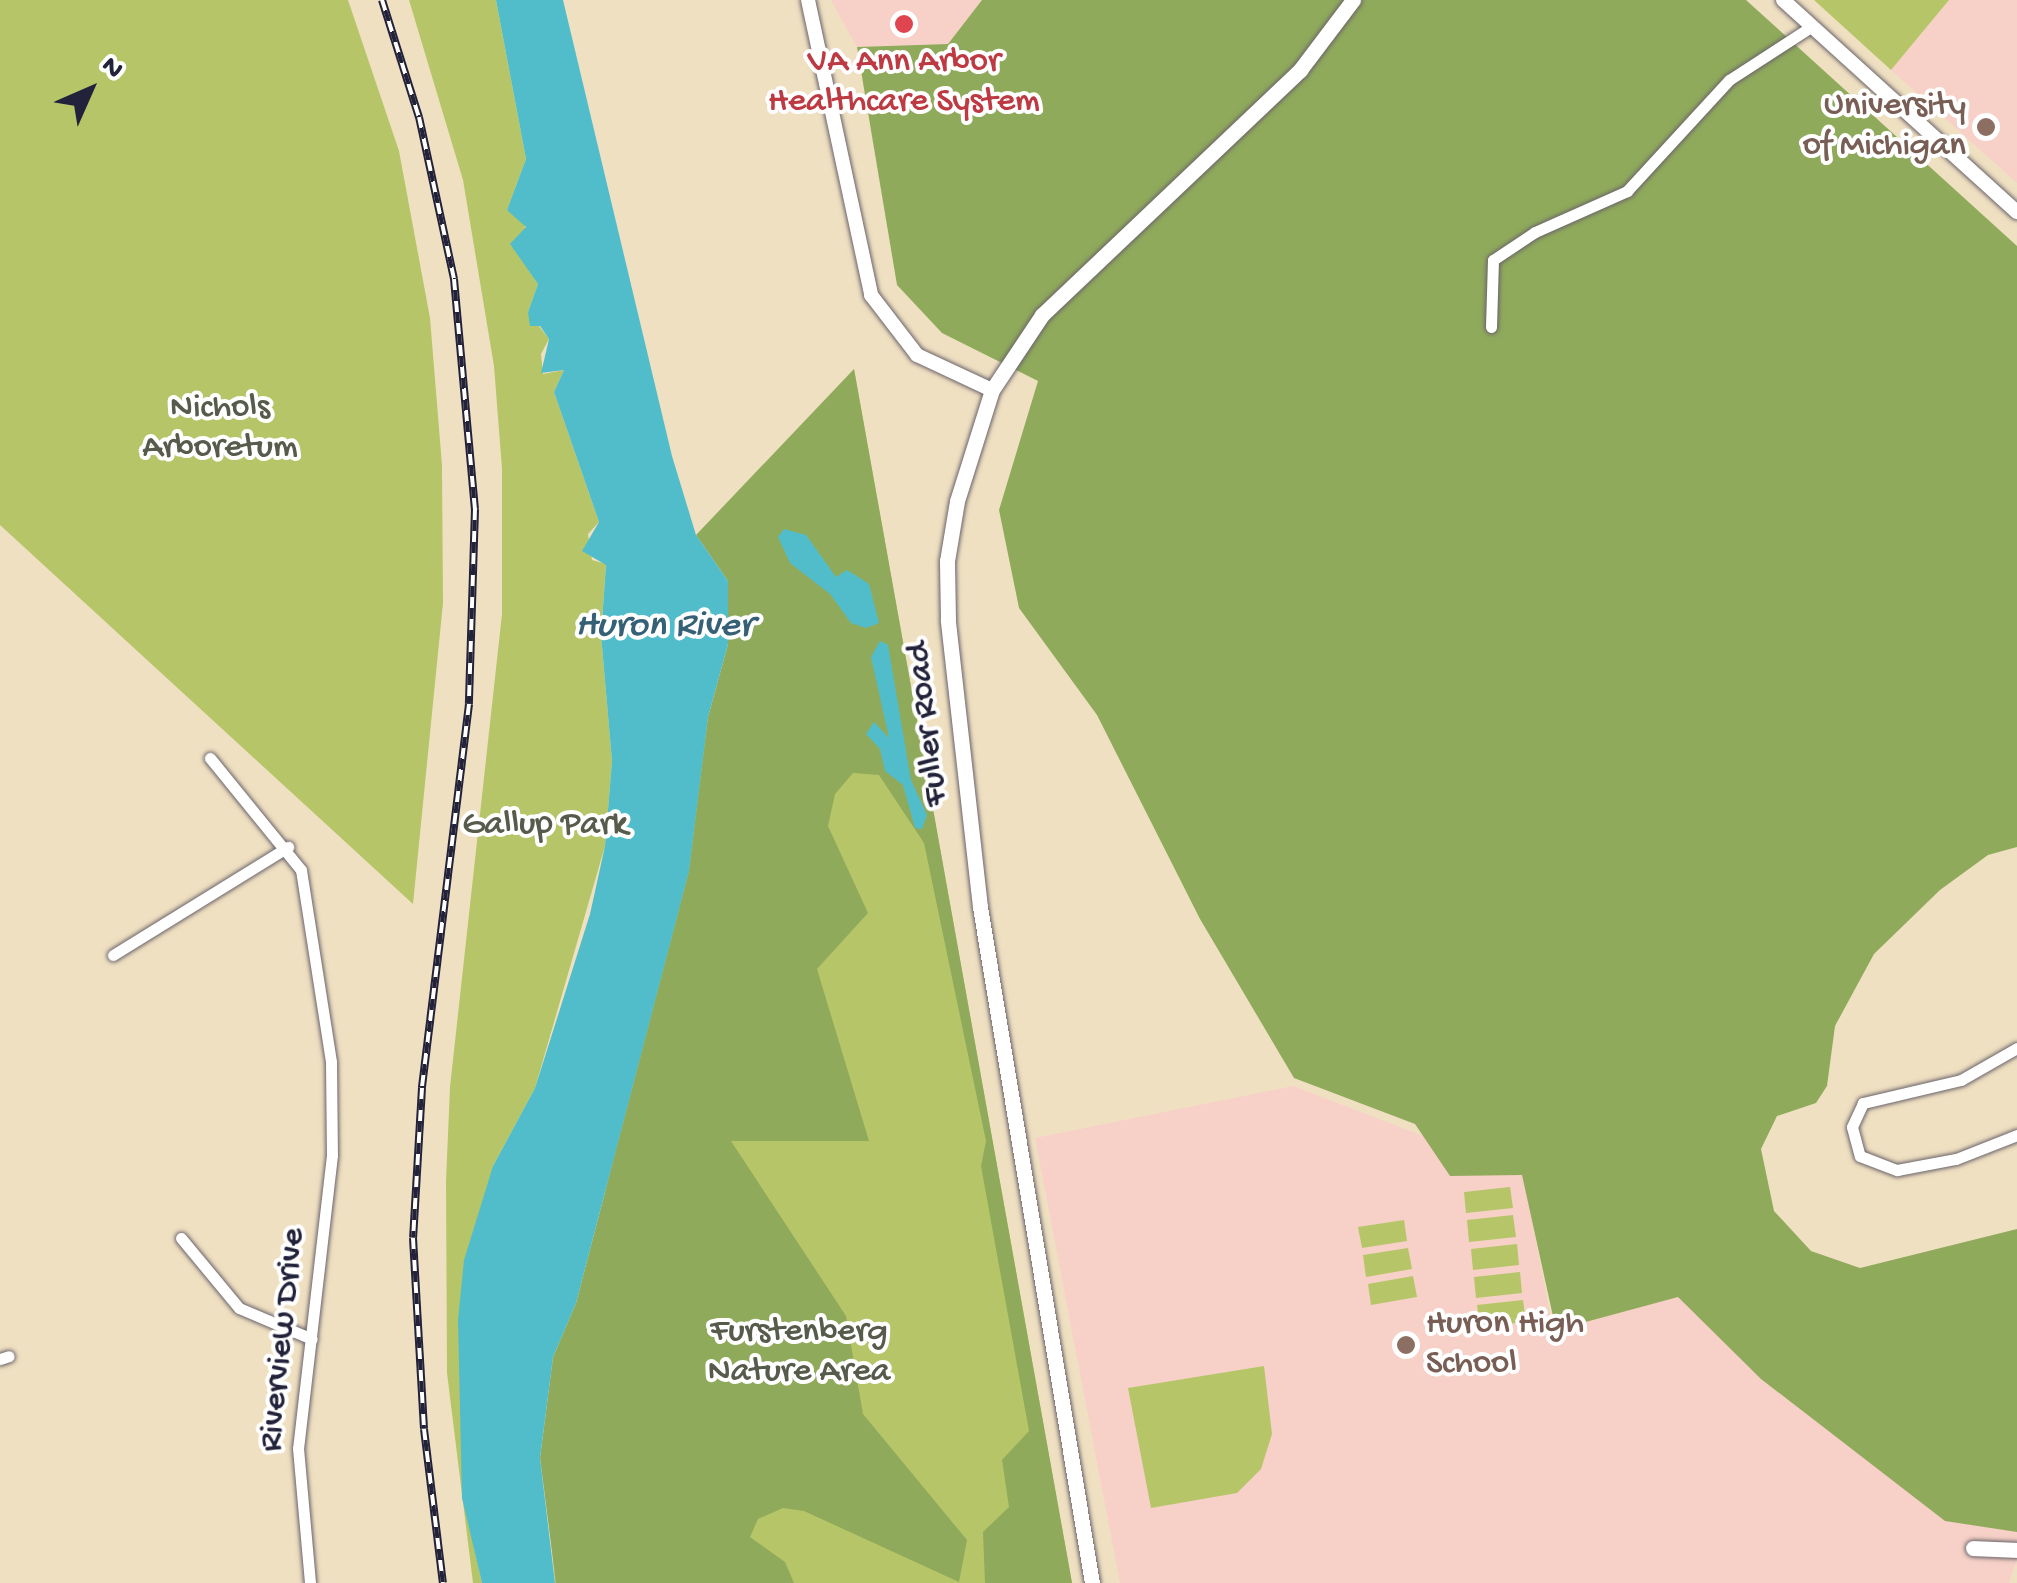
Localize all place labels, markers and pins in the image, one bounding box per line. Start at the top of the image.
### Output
marker: VA Ann Arbor Healthcare System [891,11,917,37]
place label: VA Ann Arbor Healthcare System [768,42,1040,124]
place label: University of Michigan [1803,86,1966,168]
marker: University of Michigan [1975,116,1997,138]
place label: Huron High School [1426,1304,1584,1386]
marker: Huron High School [1395,1334,1417,1356]

